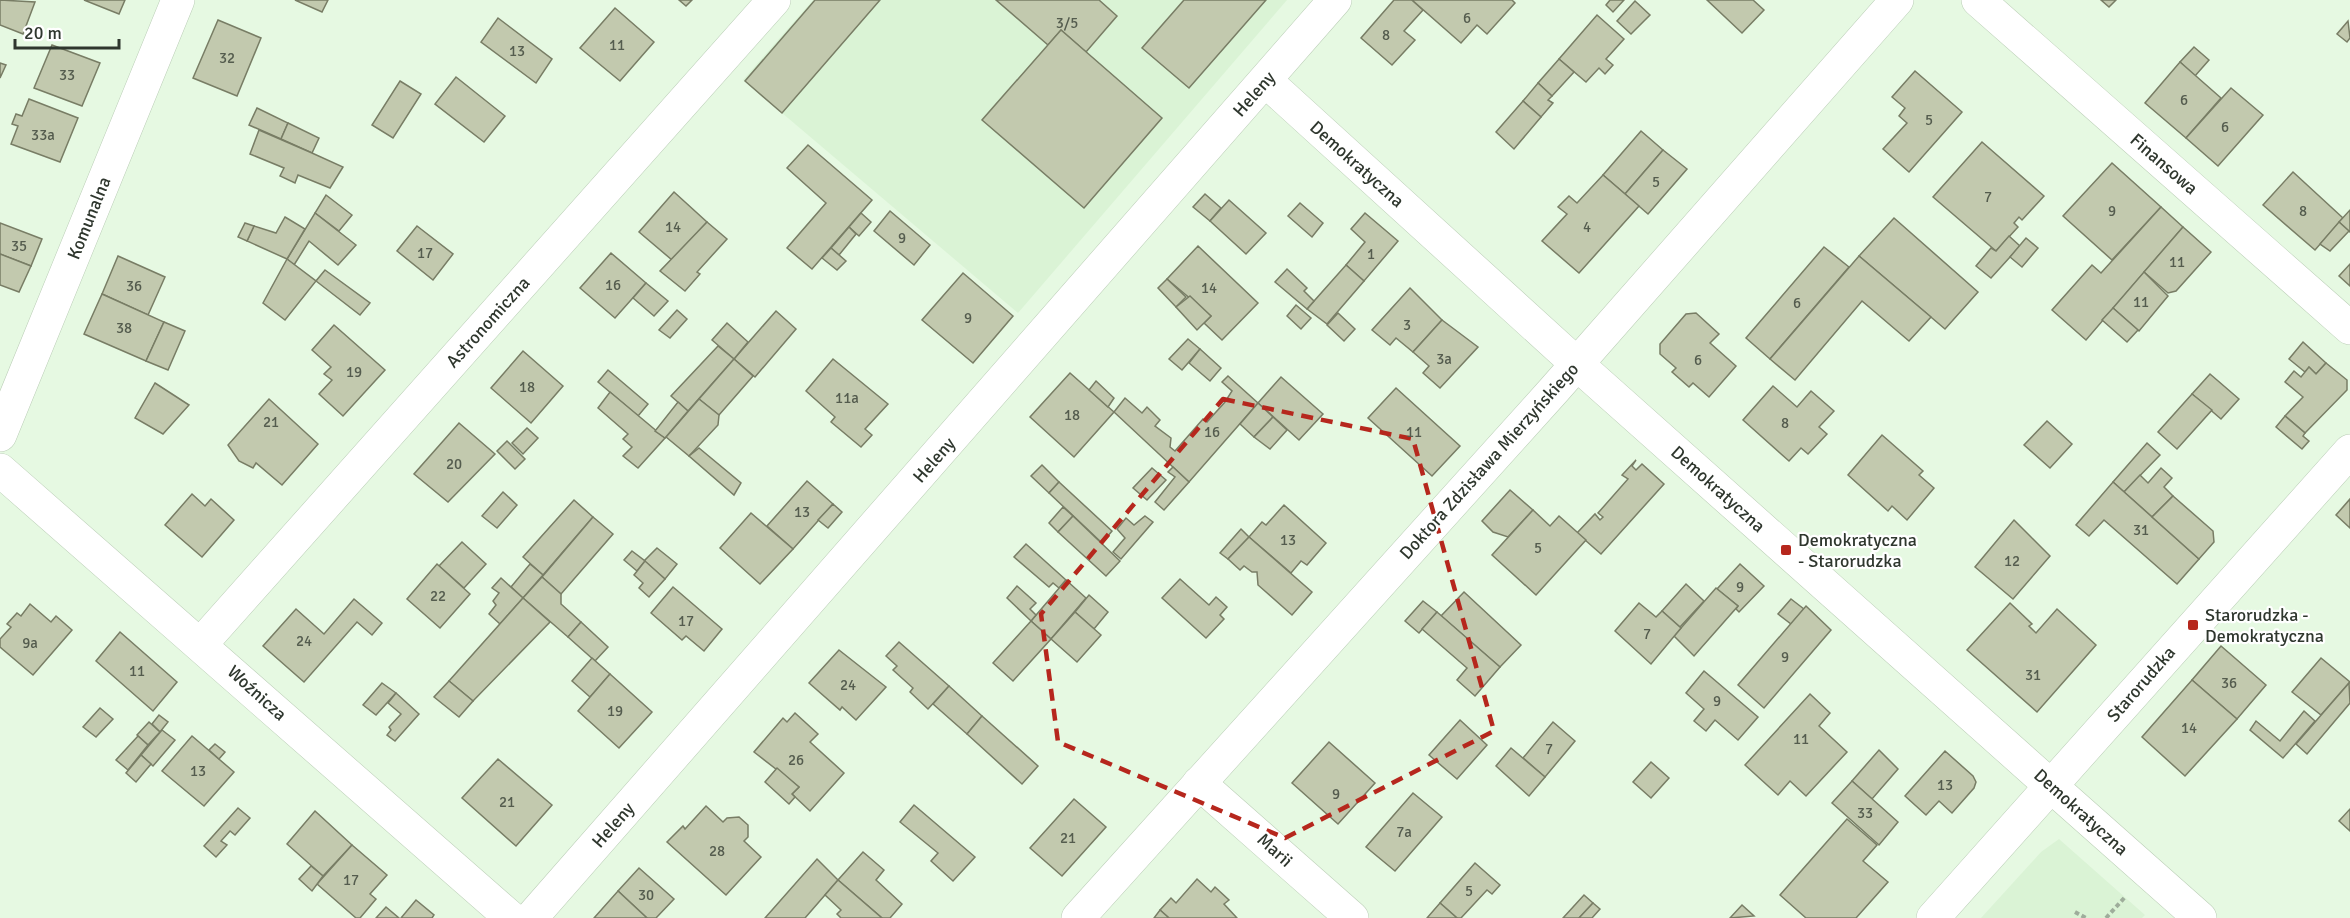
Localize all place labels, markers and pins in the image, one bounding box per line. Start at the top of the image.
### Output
place label: Demokratyczna - Starorudzka [1798,529,1917,572]
marker: Demokratyczna - Starorudzka [1779,543,1793,557]
place label: Starorudzka - Demokratyczna [2205,604,2324,647]
marker: Starorudzka - Demokratyczna [2186,618,2200,632]

